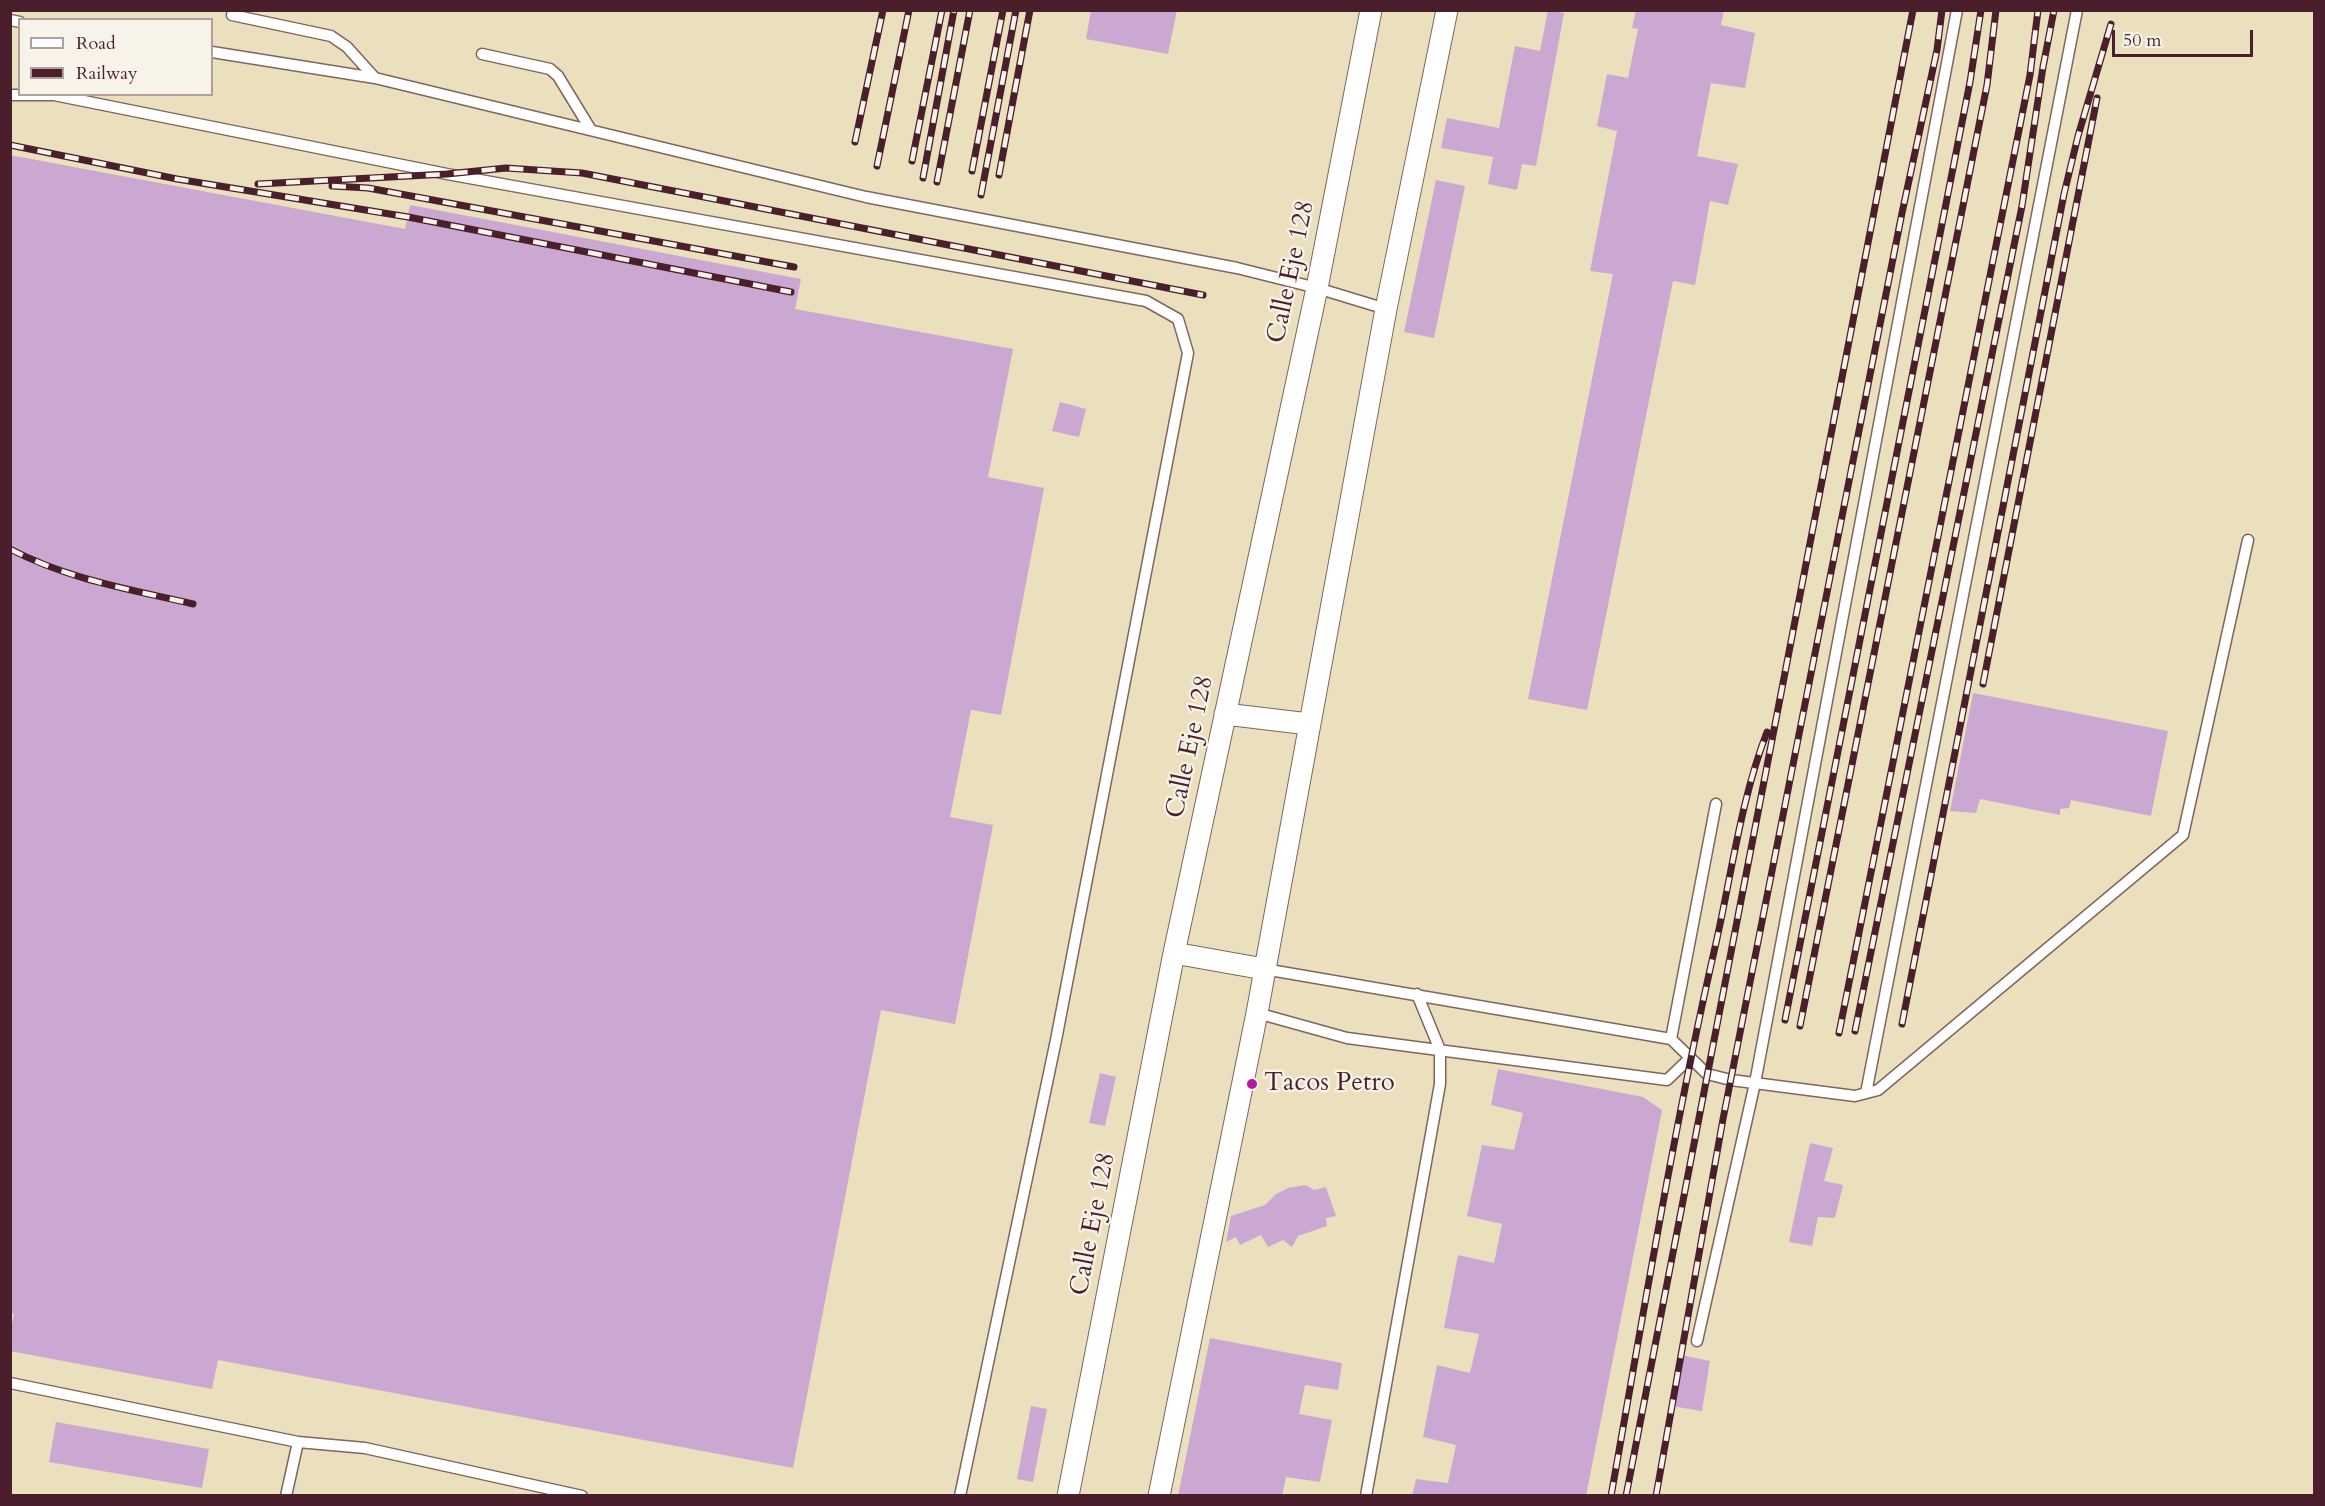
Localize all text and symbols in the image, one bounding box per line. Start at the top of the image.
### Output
legend [18,18,213,96]
scale bar [2115,18,2256,56]
text: 50 m [2123,28,2162,53]
text: Road [76,31,116,56]
text: Railway [76,61,138,86]
street label: Calle Eje 128 [1262,198,1322,346]
street label: Calle Eje 128 [1161,673,1221,821]
place label: Tacos Petro [1264,1068,1395,1100]
marker: Tacos Petro [1245,1077,1259,1091]
street label: Calle Eje 128 [1065,1150,1123,1298]

